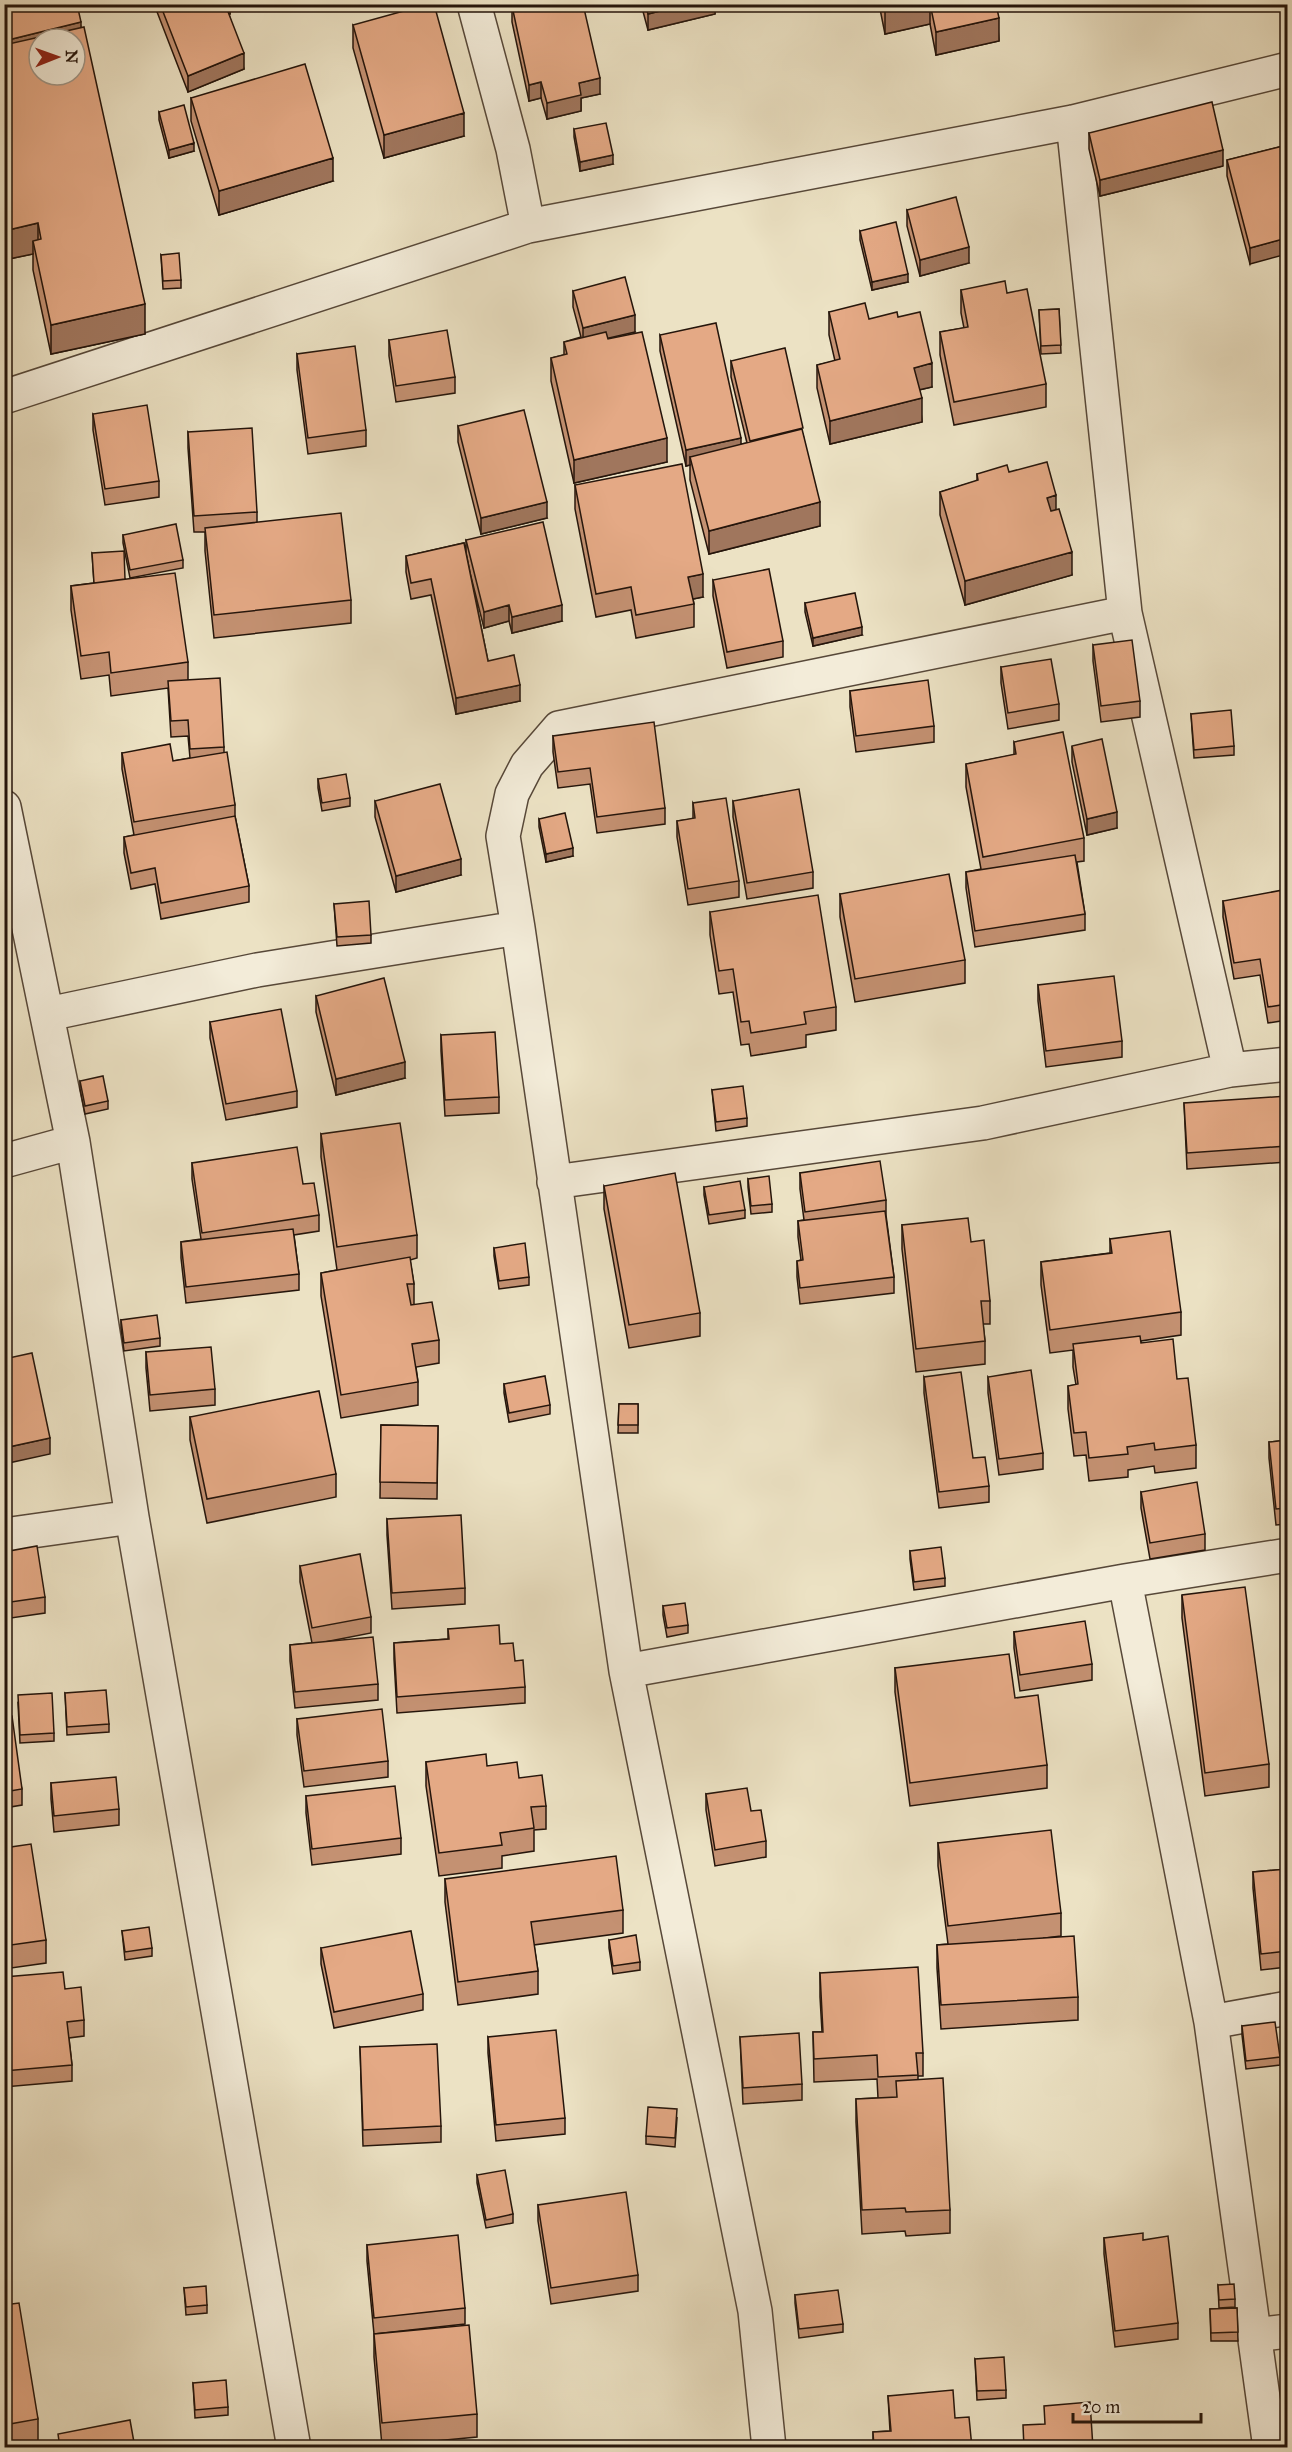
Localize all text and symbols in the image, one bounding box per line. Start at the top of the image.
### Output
north arrow [27,27,87,87]
text: N [62,50,81,64]
scale bar [1073,2386,1200,2424]
text: 20 m [1082,2396,1120,2418]

